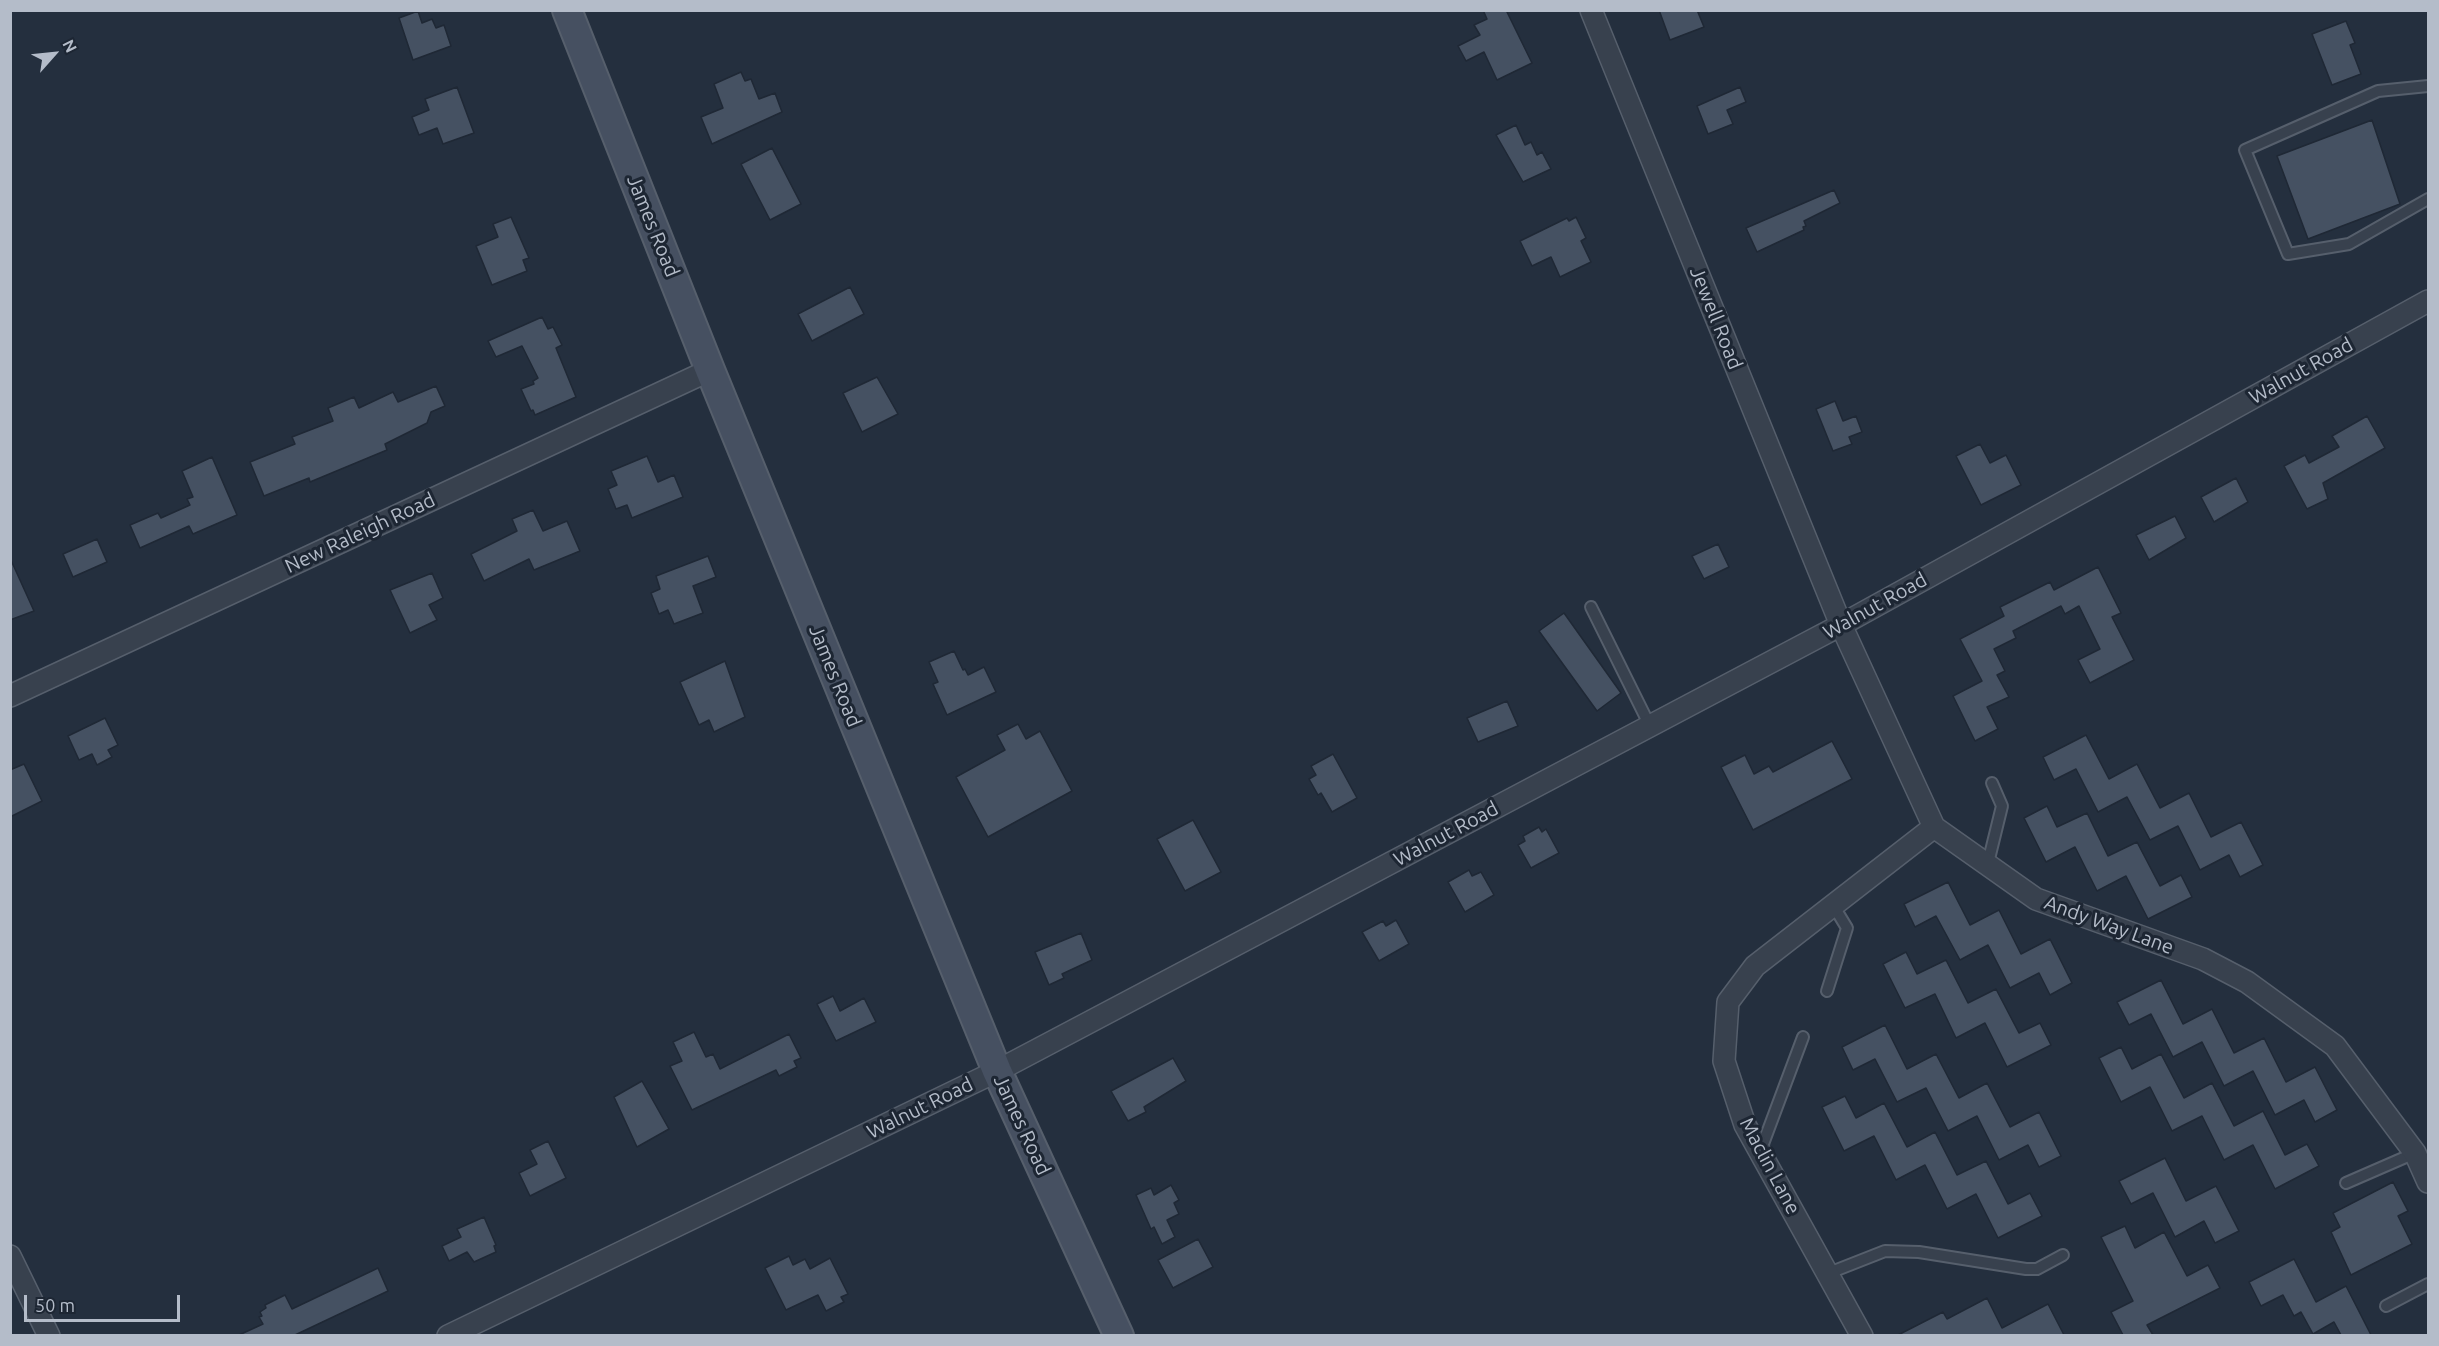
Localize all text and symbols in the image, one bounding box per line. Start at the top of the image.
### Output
north arrow [24,24,84,84]
text: N [59,36,81,55]
street label: James Road [622,172,684,280]
street label: Jewell Road [1685,263,1747,373]
street label: Walnut Road [2245,333,2357,409]
street label: New Raleigh Road [281,488,439,578]
street label: Walnut Road [1819,568,1931,644]
street label: James Road [804,622,866,730]
street label: Walnut Road [1390,796,1502,872]
street label: Andy Way Lane [2041,890,2177,960]
street label: James Road [988,1071,1056,1179]
street label: Walnut Road [863,1072,977,1144]
street label: Maclin Lane [1735,1114,1805,1218]
scale bar [27,1283,183,1321]
text: 50 m [35,1295,75,1315]

